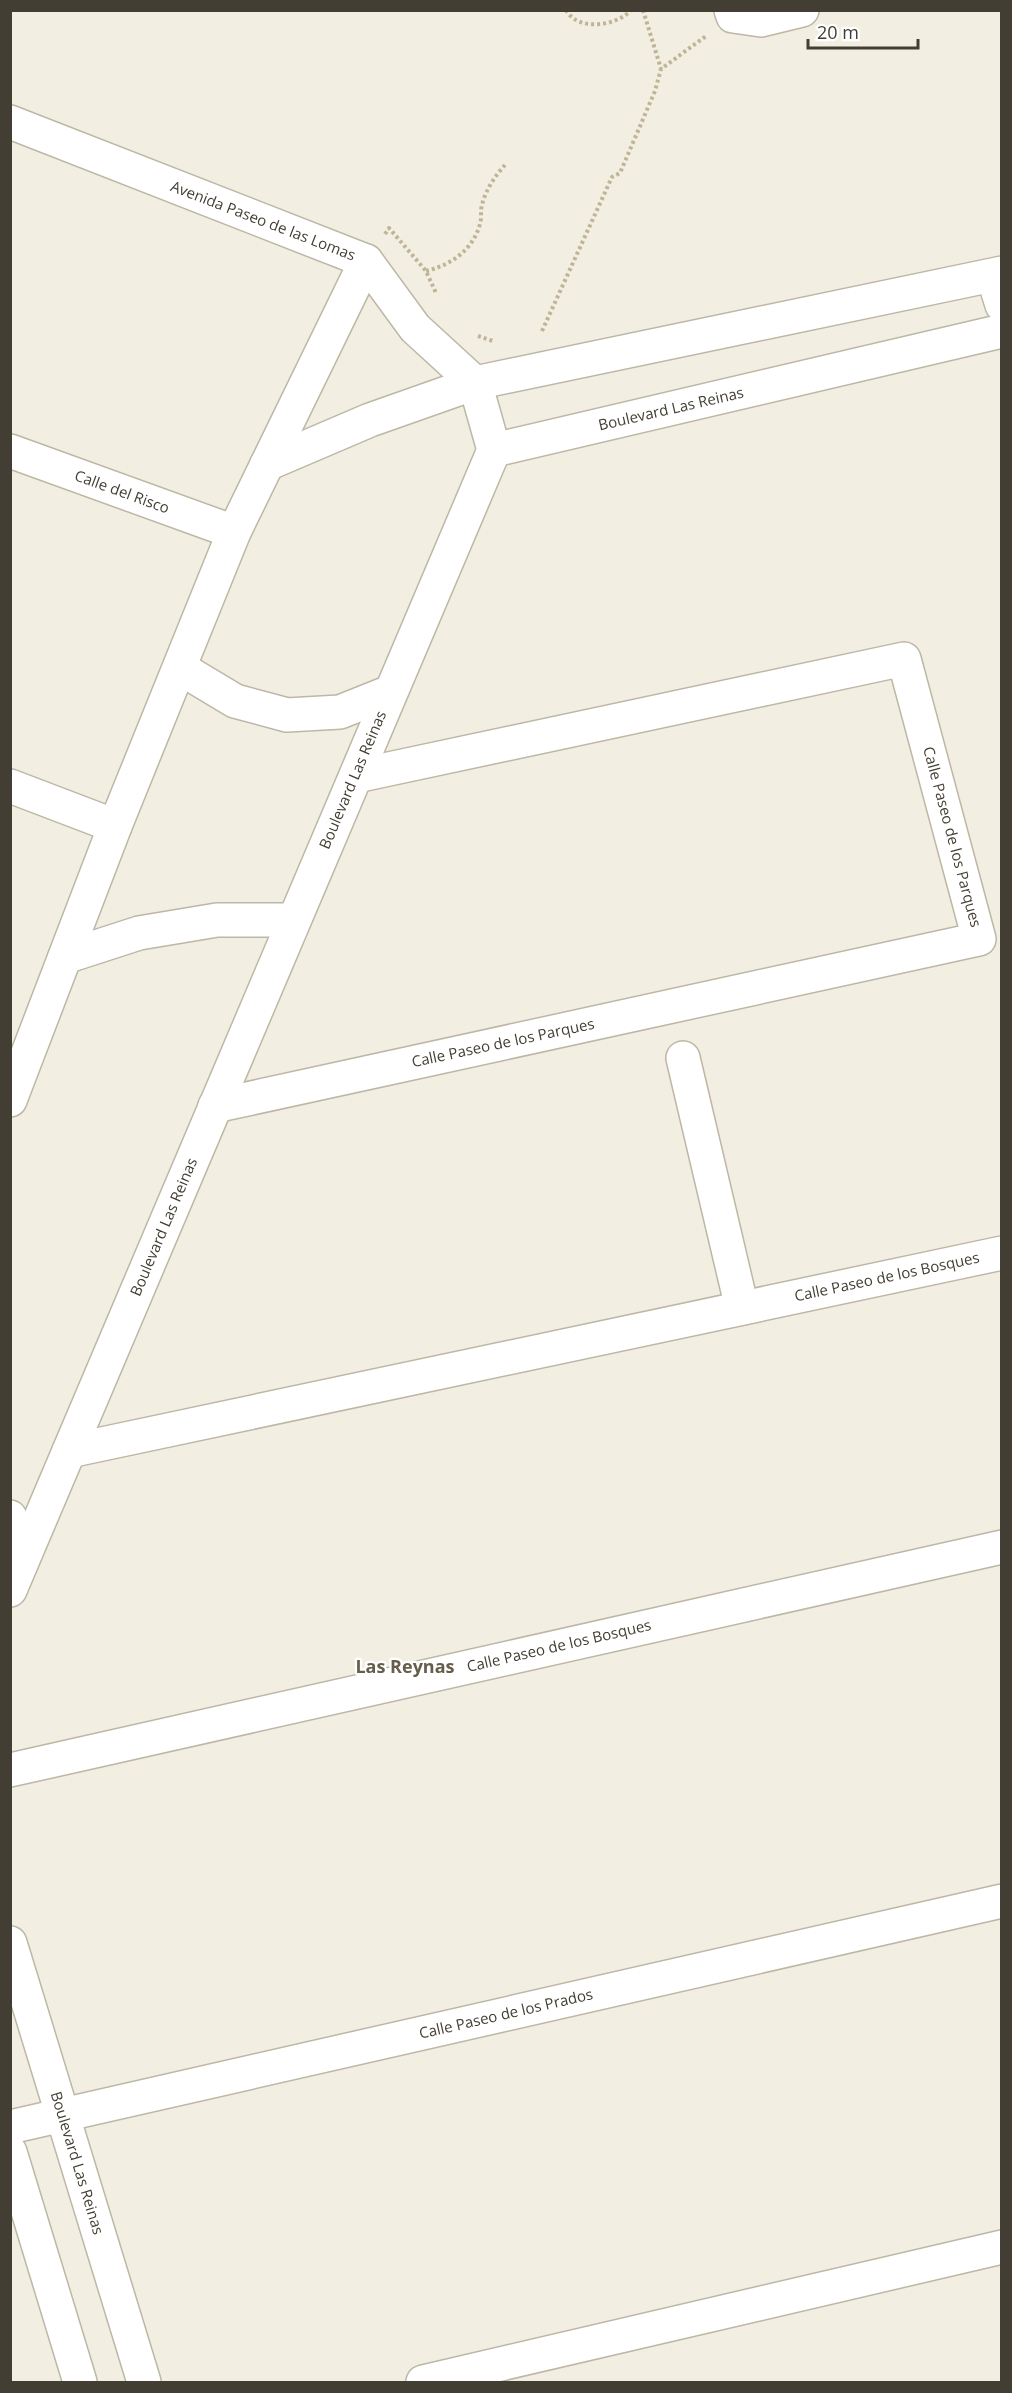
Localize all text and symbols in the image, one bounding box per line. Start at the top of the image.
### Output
scale bar [808,12,918,50]
text: 20 m [817,20,859,44]
street label: Avenida Paseo de las Lomas [168,176,359,265]
street label: Boulevard Las Reinas [596,382,745,434]
street label: Calle del Risco [72,465,172,517]
street label: Boulevard Las Reinas [314,707,390,852]
street label: Calle Paseo de los Parques [919,744,987,929]
street label: Calle Paseo de los Parques [410,1013,596,1071]
street label: Boulevard Las Reinas [125,1154,201,1299]
street label: Calle Paseo de los Bosques [792,1247,981,1305]
street label: Calle Paseo de los Bosques [465,1614,653,1676]
district label: Las Reynas [355,1654,455,1678]
street label: Calle Paseo de los Prados [417,1983,595,2043]
street label: Boulevard Las Reinas [47,2089,109,2237]

